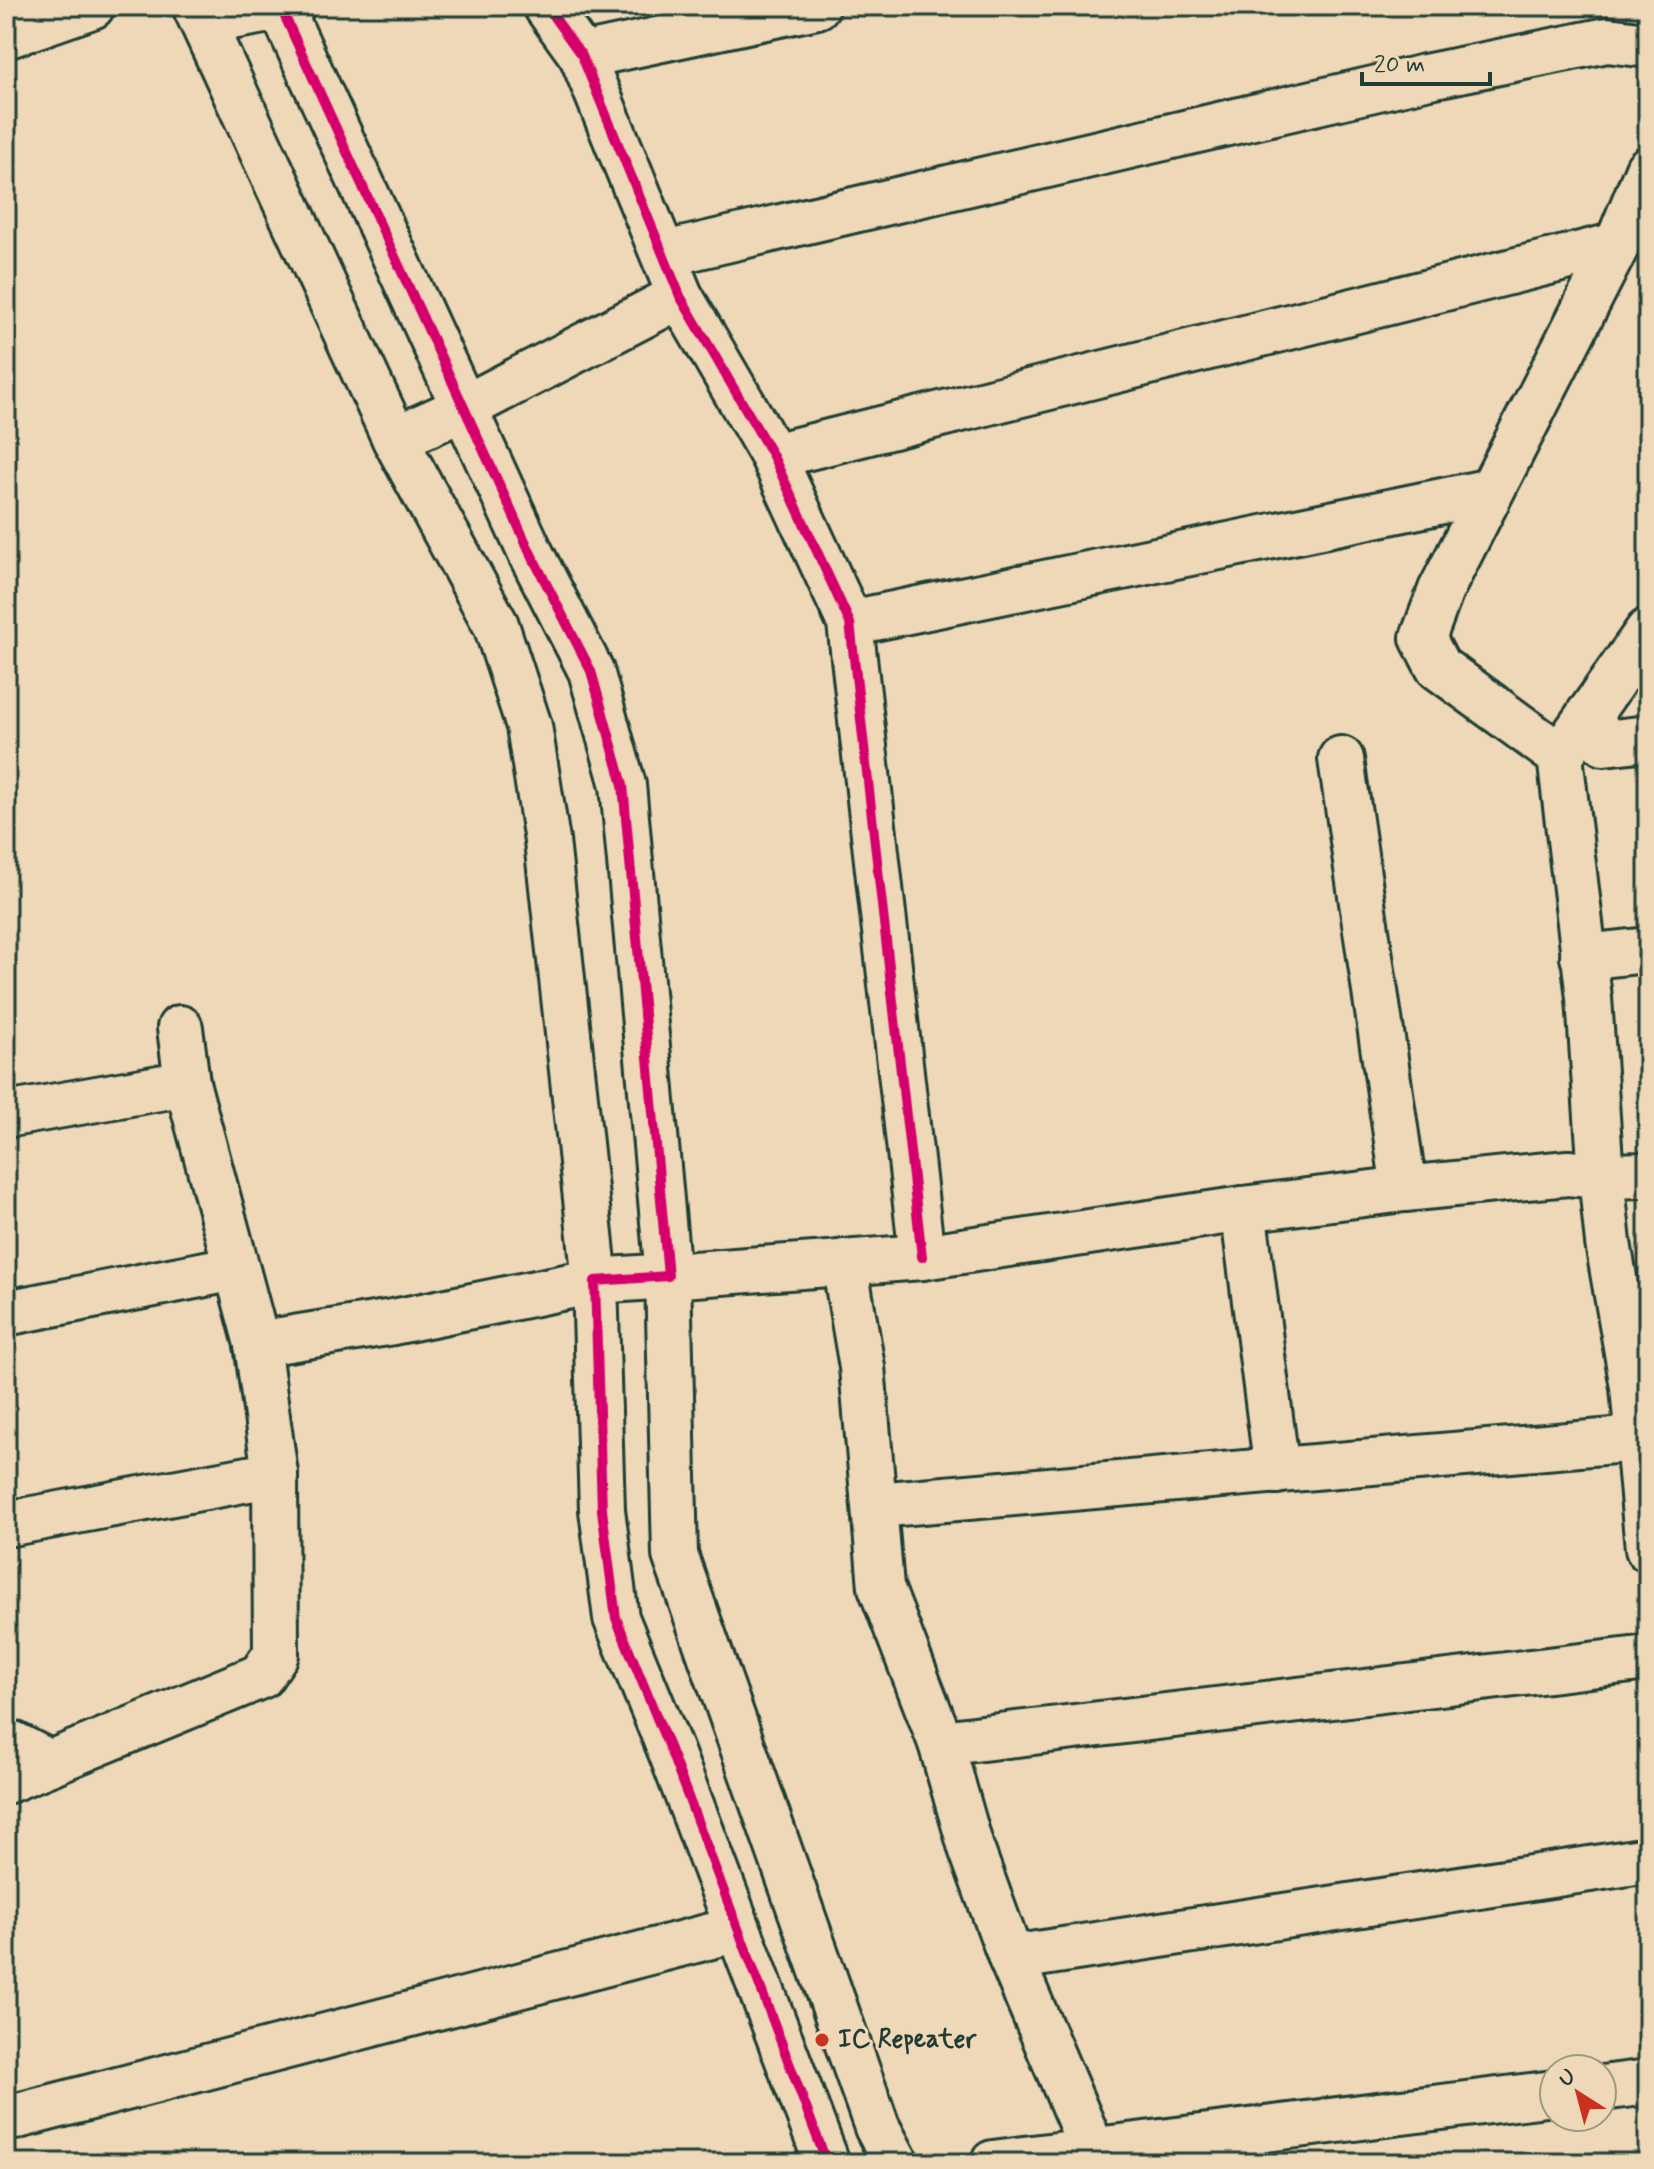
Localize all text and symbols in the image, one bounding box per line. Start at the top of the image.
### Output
scale bar [1362,36,1490,86]
text: 20 m [1374,50,1425,81]
place label: IC Repeater [838,2023,977,2057]
marker: IC Repeater [813,2031,831,2049]
north arrow [1538,2053,1618,2133]
text: U [1553,2063,1581,2094]

